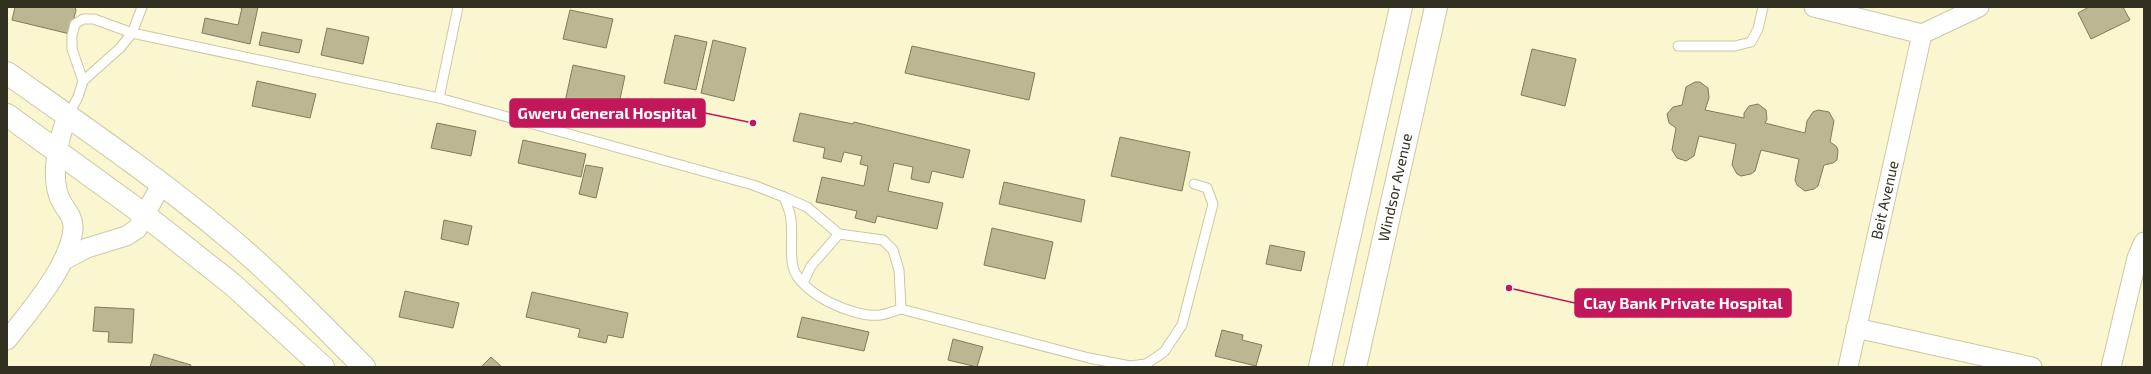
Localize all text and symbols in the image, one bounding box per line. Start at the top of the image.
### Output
callout: Gweru General Hospital [510,99,705,127]
text: Gweru General Hospital [518,103,697,122]
street label: Windsor Avenue [1374,131,1415,243]
street label: Beit Avenue [1867,159,1902,241]
callout: Clay Bank Private Hospital [1575,289,1791,317]
text: Clay Bank Private Hospital [1583,293,1783,313]

